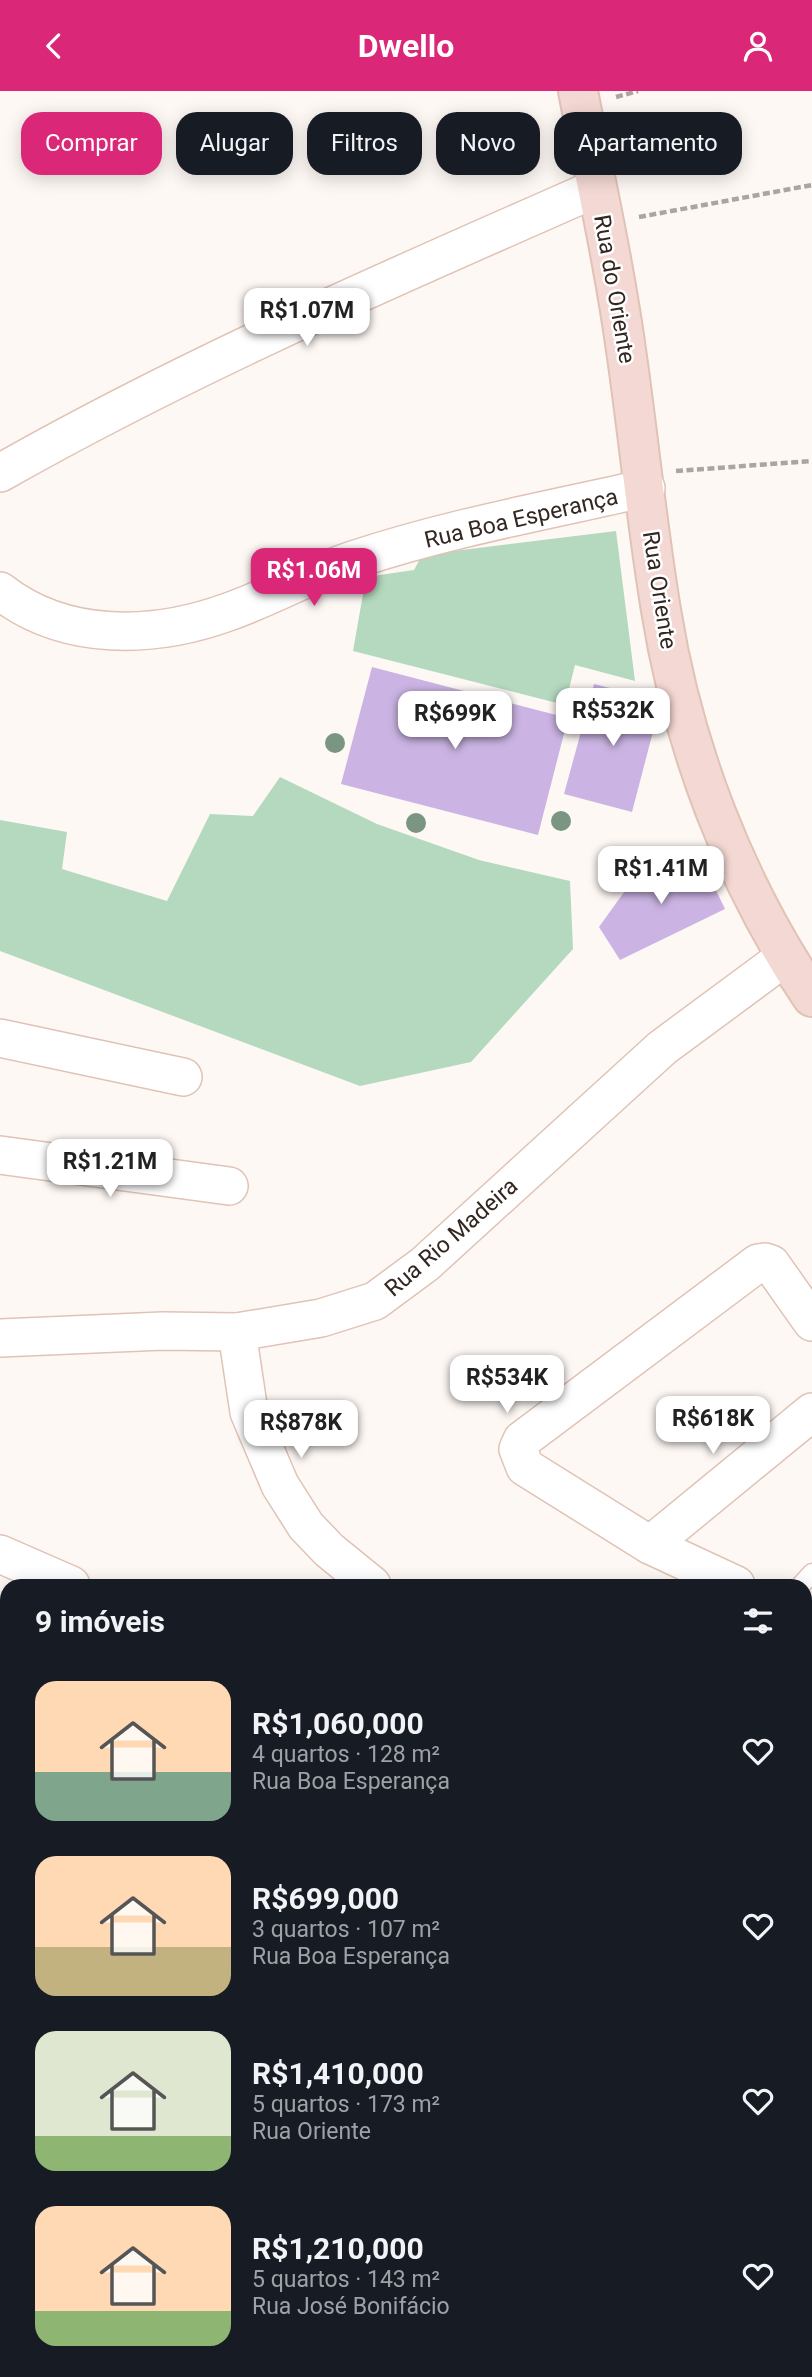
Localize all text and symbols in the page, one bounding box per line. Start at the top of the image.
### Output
icon: back [35,27,73,65]
text: Dwello [358,27,454,65]
icon: person [739,27,777,65]
chip: Comprar [21,112,162,175]
chip: Alugar [176,112,293,175]
chip: Filtros [307,112,422,175]
chip: Novo [436,112,540,175]
chip: Apartamento [554,112,742,175]
street label: Rua do Oriente [588,213,641,366]
pin: R$1.07M [242,289,372,348]
text: R$1.07M [260,297,354,324]
street label: Rua Boa Esperança [422,483,621,554]
street label: Rua Oriente [637,529,682,651]
pin: R$1.06M [249,549,379,608]
text: R$1.06M [267,557,361,584]
pin: R$532K [556,689,670,748]
pin: R$699K [398,691,512,751]
text: R$532K [572,697,654,724]
text: R$699K [414,700,496,727]
pin: R$1.41M [596,847,726,906]
text: R$1.41M [614,855,708,882]
pin: R$1.21M [45,1139,175,1199]
text: R$1.21M [63,1148,157,1175]
street label: Rua Rio Madeira [380,1172,523,1302]
pin: R$534K [450,1355,564,1415]
text: R$534K [466,1364,548,1391]
pin: R$618K [656,1397,770,1456]
pin: R$878K [244,1401,358,1460]
text: R$618K [672,1405,754,1432]
text: R$878K [260,1409,342,1436]
icon: filters [739,1602,777,1640]
text: 9 imóveis [35,1604,165,1639]
text: R$1,060,000 [252,1706,424,1741]
icon: home [91,1709,175,1793]
icon: heart [739,1732,777,1770]
text: 4 quartos · 128 m² [252,1741,440,1768]
text: Rua Boa Esperança [252,1768,450,1795]
text: R$699,000 [252,1881,399,1916]
icon: home [91,1884,175,1968]
icon: heart [739,1907,777,1945]
text: 3 quartos · 107 m² [252,1916,440,1943]
text: Rua Boa Esperança [252,1943,450,1970]
text: R$1,410,000 [252,2056,424,2091]
icon: home [91,2059,175,2143]
icon: heart [739,2082,777,2120]
text: 5 quartos · 173 m² [252,2091,440,2118]
text: Rua Oriente [252,2118,371,2145]
text: R$1,210,000 [252,2231,424,2266]
icon: home [91,2234,175,2318]
icon: heart [739,2257,777,2295]
text: 5 quartos · 143 m² [252,2266,440,2293]
text: Rua José Bonifácio [252,2293,450,2320]

